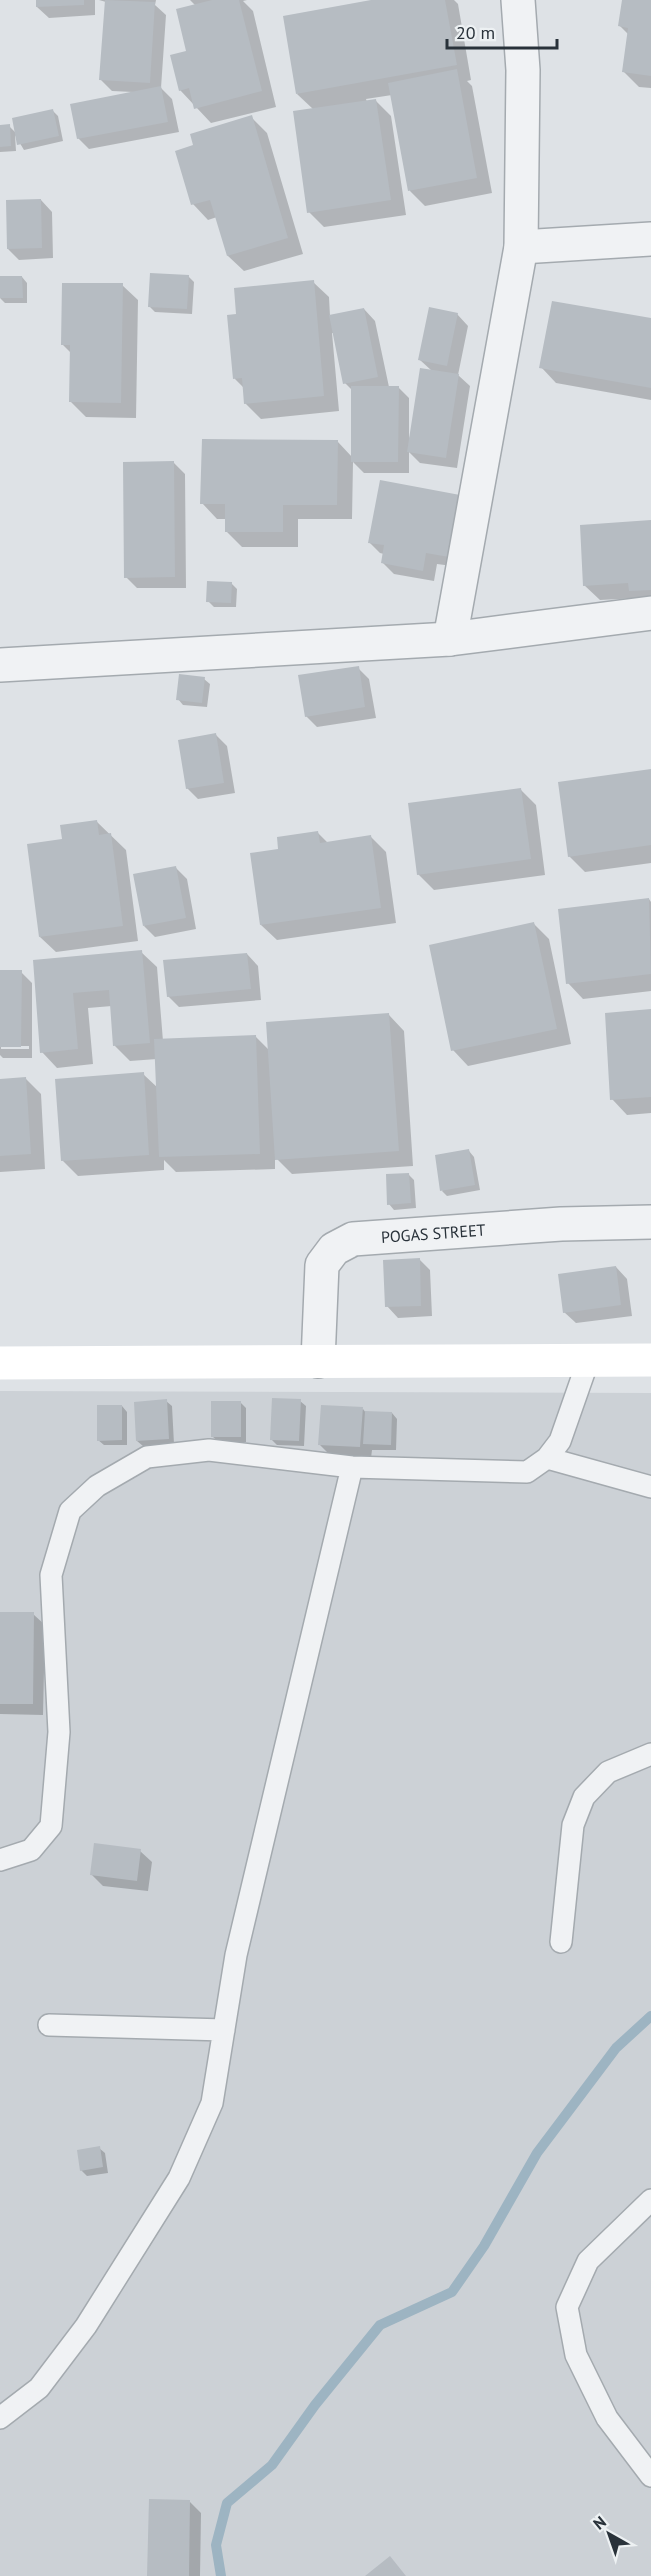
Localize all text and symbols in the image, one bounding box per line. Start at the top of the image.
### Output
scale bar [447,12,556,50]
text: 20 m [456,21,495,44]
street label: POGAS STREET [380,1219,486,1247]
north arrow [579,2504,639,2564]
text: N [589,2511,610,2534]

